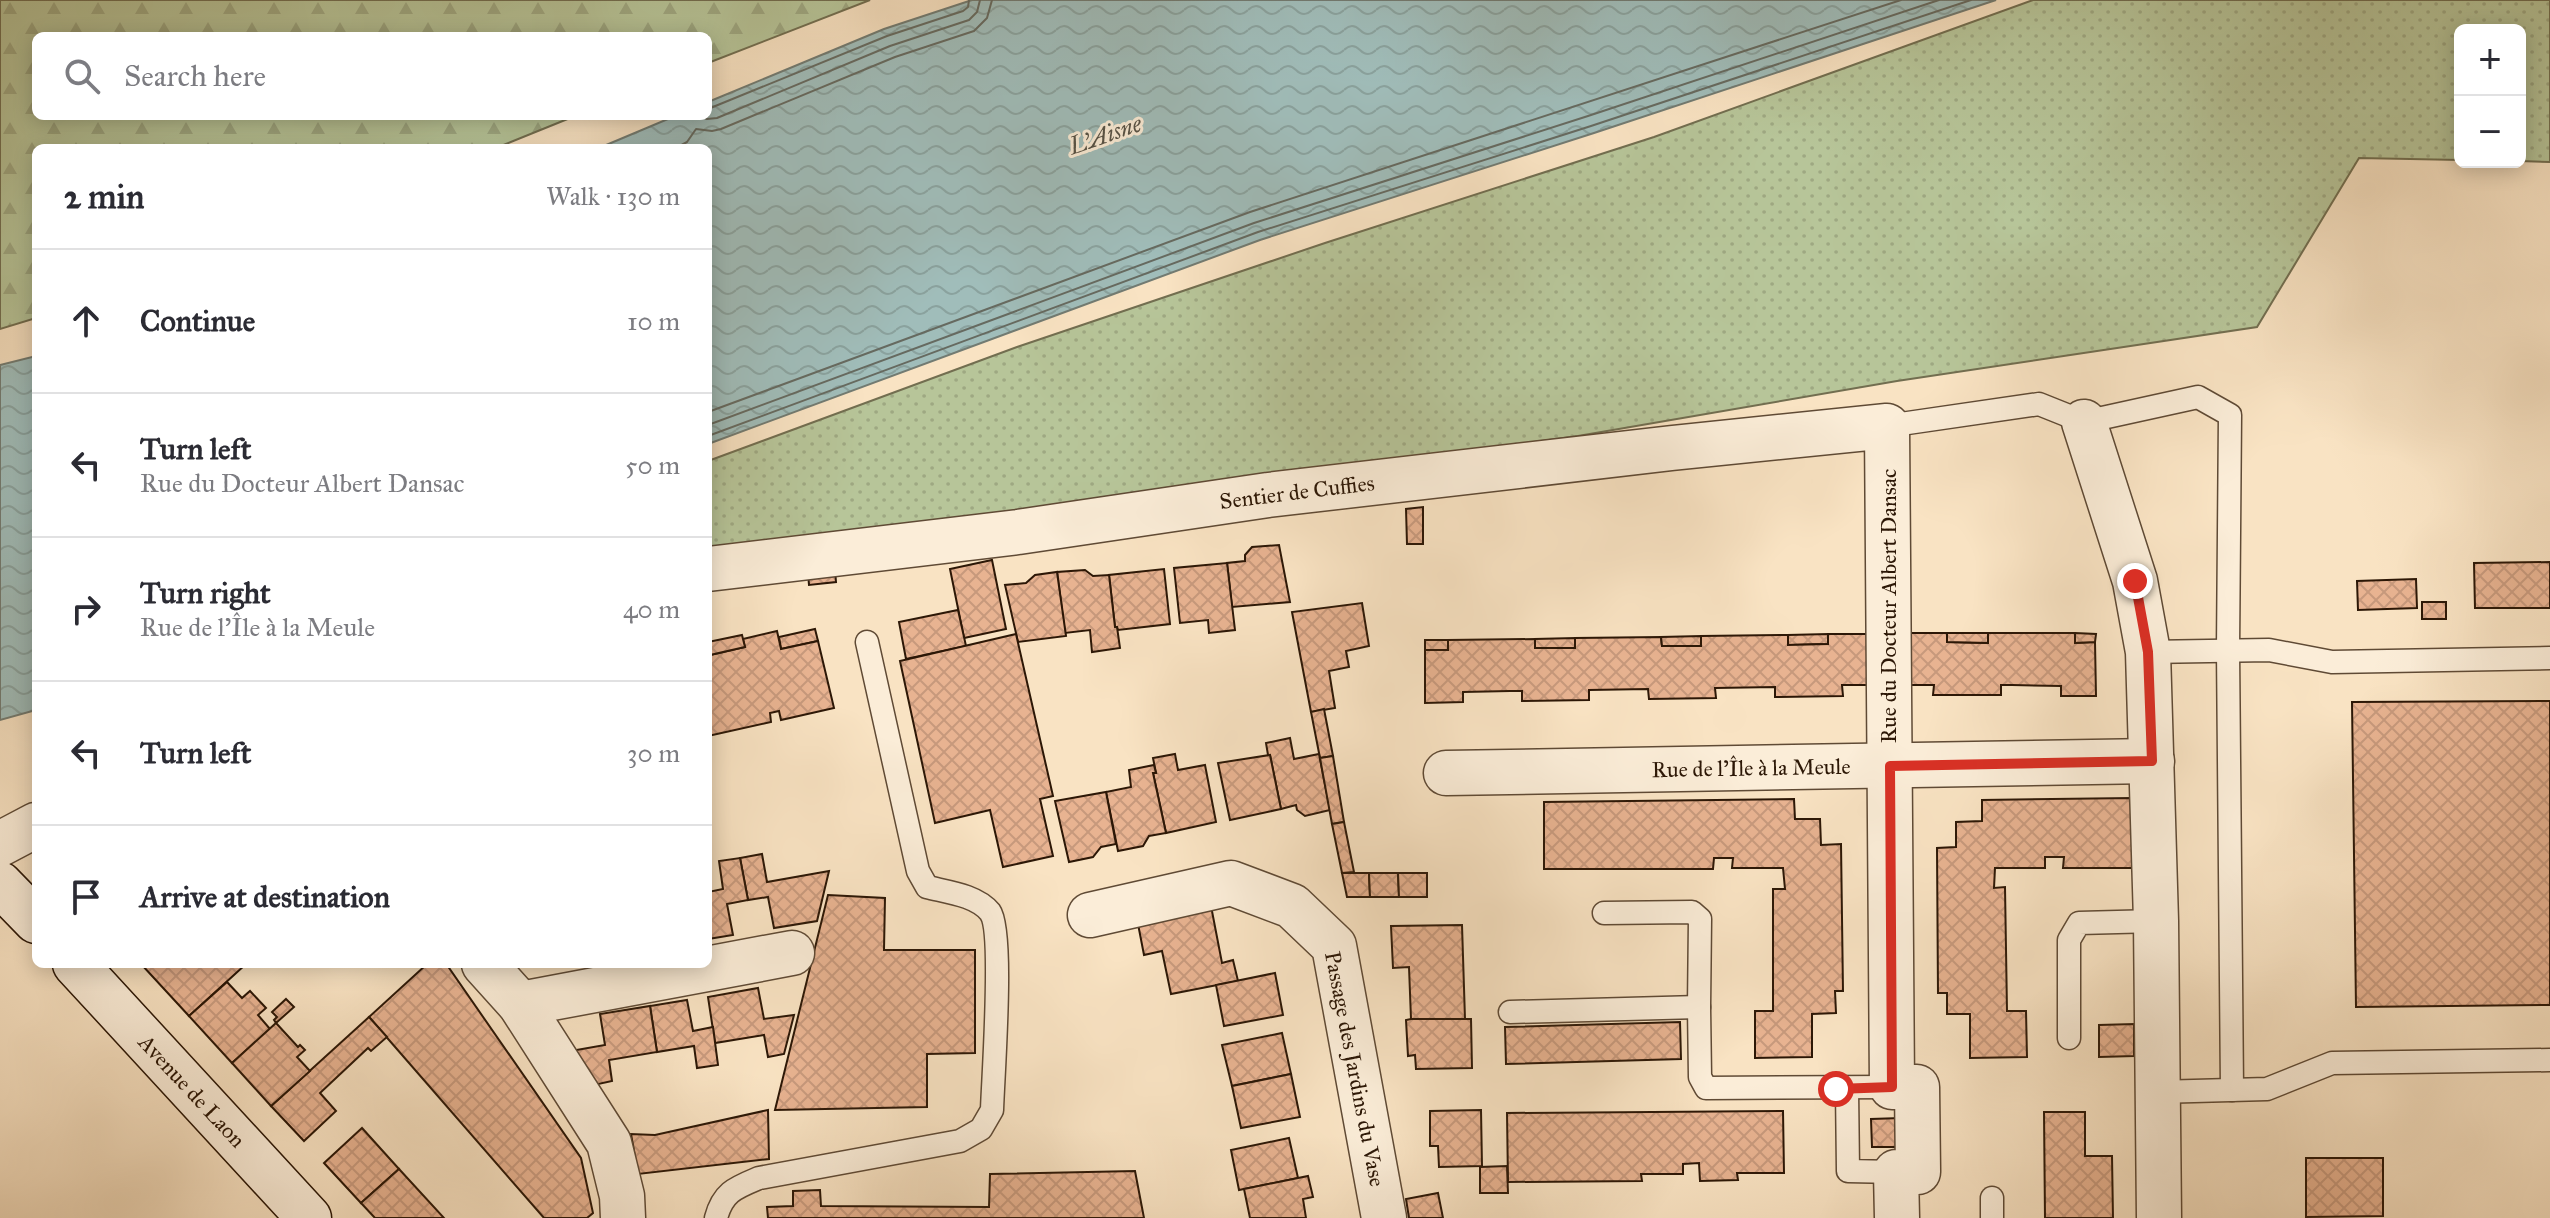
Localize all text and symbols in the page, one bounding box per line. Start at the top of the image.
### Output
map controls [2454,24,2526,168]
button: + [2454,24,2526,96]
search box [32,32,712,120]
icon: search [60,54,104,98]
text: Search here [124,58,266,94]
button: − [2454,96,2526,168]
water label: L'Aisne [1064,108,1146,162]
text: 2 min [64,176,144,217]
text: Walk · 130 m [546,180,680,212]
icon: ahead [64,299,108,343]
text: Continue [140,303,255,339]
text: 10 m [627,305,680,337]
text: Turn left [140,431,251,467]
icon: left [64,443,108,487]
text: 50 m [625,449,680,481]
text: Rue du Docteur Albert Dansac [140,467,464,499]
street label: Sentier de Cuffies [1218,469,1376,515]
street label: Rue du Docteur Albert Dansac [1875,469,1902,743]
route end [2117,563,2153,599]
text: Turn right [140,575,271,611]
icon: right [64,587,108,631]
text: 40 m [623,593,680,625]
text: Rue de l'Île à la Meule [140,611,375,643]
icon: left [64,731,108,775]
text: Turn left [140,735,251,771]
text: 30 m [627,737,680,769]
street label: Rue de l'Île à la Meule [1651,753,1851,783]
icon: arrive [64,875,108,919]
text: Arrive at destination [140,879,390,915]
street label: Passage des Jardins du Vase [1319,949,1391,1189]
street label: Avenue de Laon [132,1028,251,1153]
route start [1818,1071,1854,1107]

